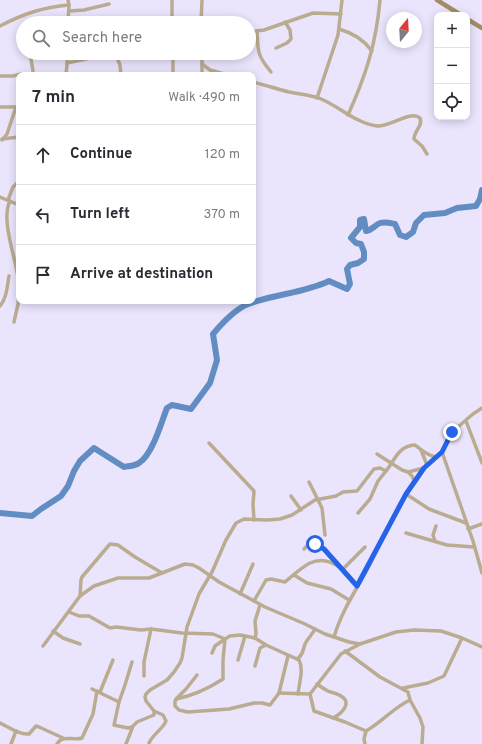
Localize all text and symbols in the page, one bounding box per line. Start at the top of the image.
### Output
north arrow [386,12,422,48]
map controls [434,12,470,120]
button: + [434,12,470,48]
search box [16,16,256,60]
icon: search [30,27,52,49]
text: Search here [62,29,142,48]
button: − [434,48,470,84]
button: locate [434,84,470,120]
text: 7 min [32,87,75,109]
text: Walk · 490 m [168,90,240,106]
icon: ahead [32,144,54,166]
text: Continue [70,145,132,164]
text: 120 m [205,147,240,163]
icon: left [32,204,54,226]
text: Turn left [70,205,130,224]
text: 370 m [203,207,240,223]
icon: arrive [32,264,54,286]
text: Arrive at destination [70,265,213,284]
route end [443,423,461,441]
route start [306,535,324,553]

